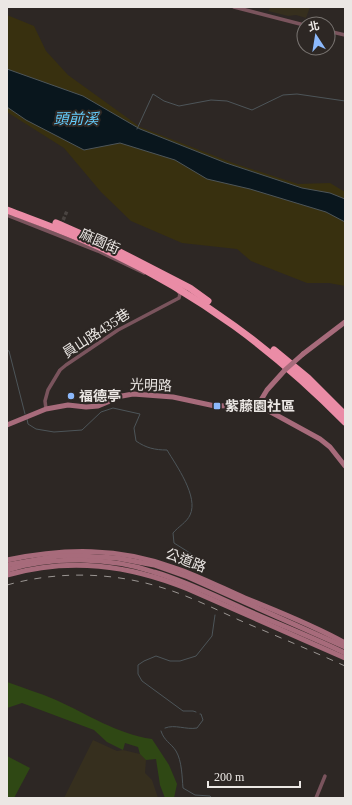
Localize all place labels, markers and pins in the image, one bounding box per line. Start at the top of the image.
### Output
place label: 福德亭 [79,388,121,404]
marker: 福德亭 [66,391,76,401]
place label: 紫藤園社區 [225,398,295,414]
marker: 紫藤園社區 [212,401,222,411]

